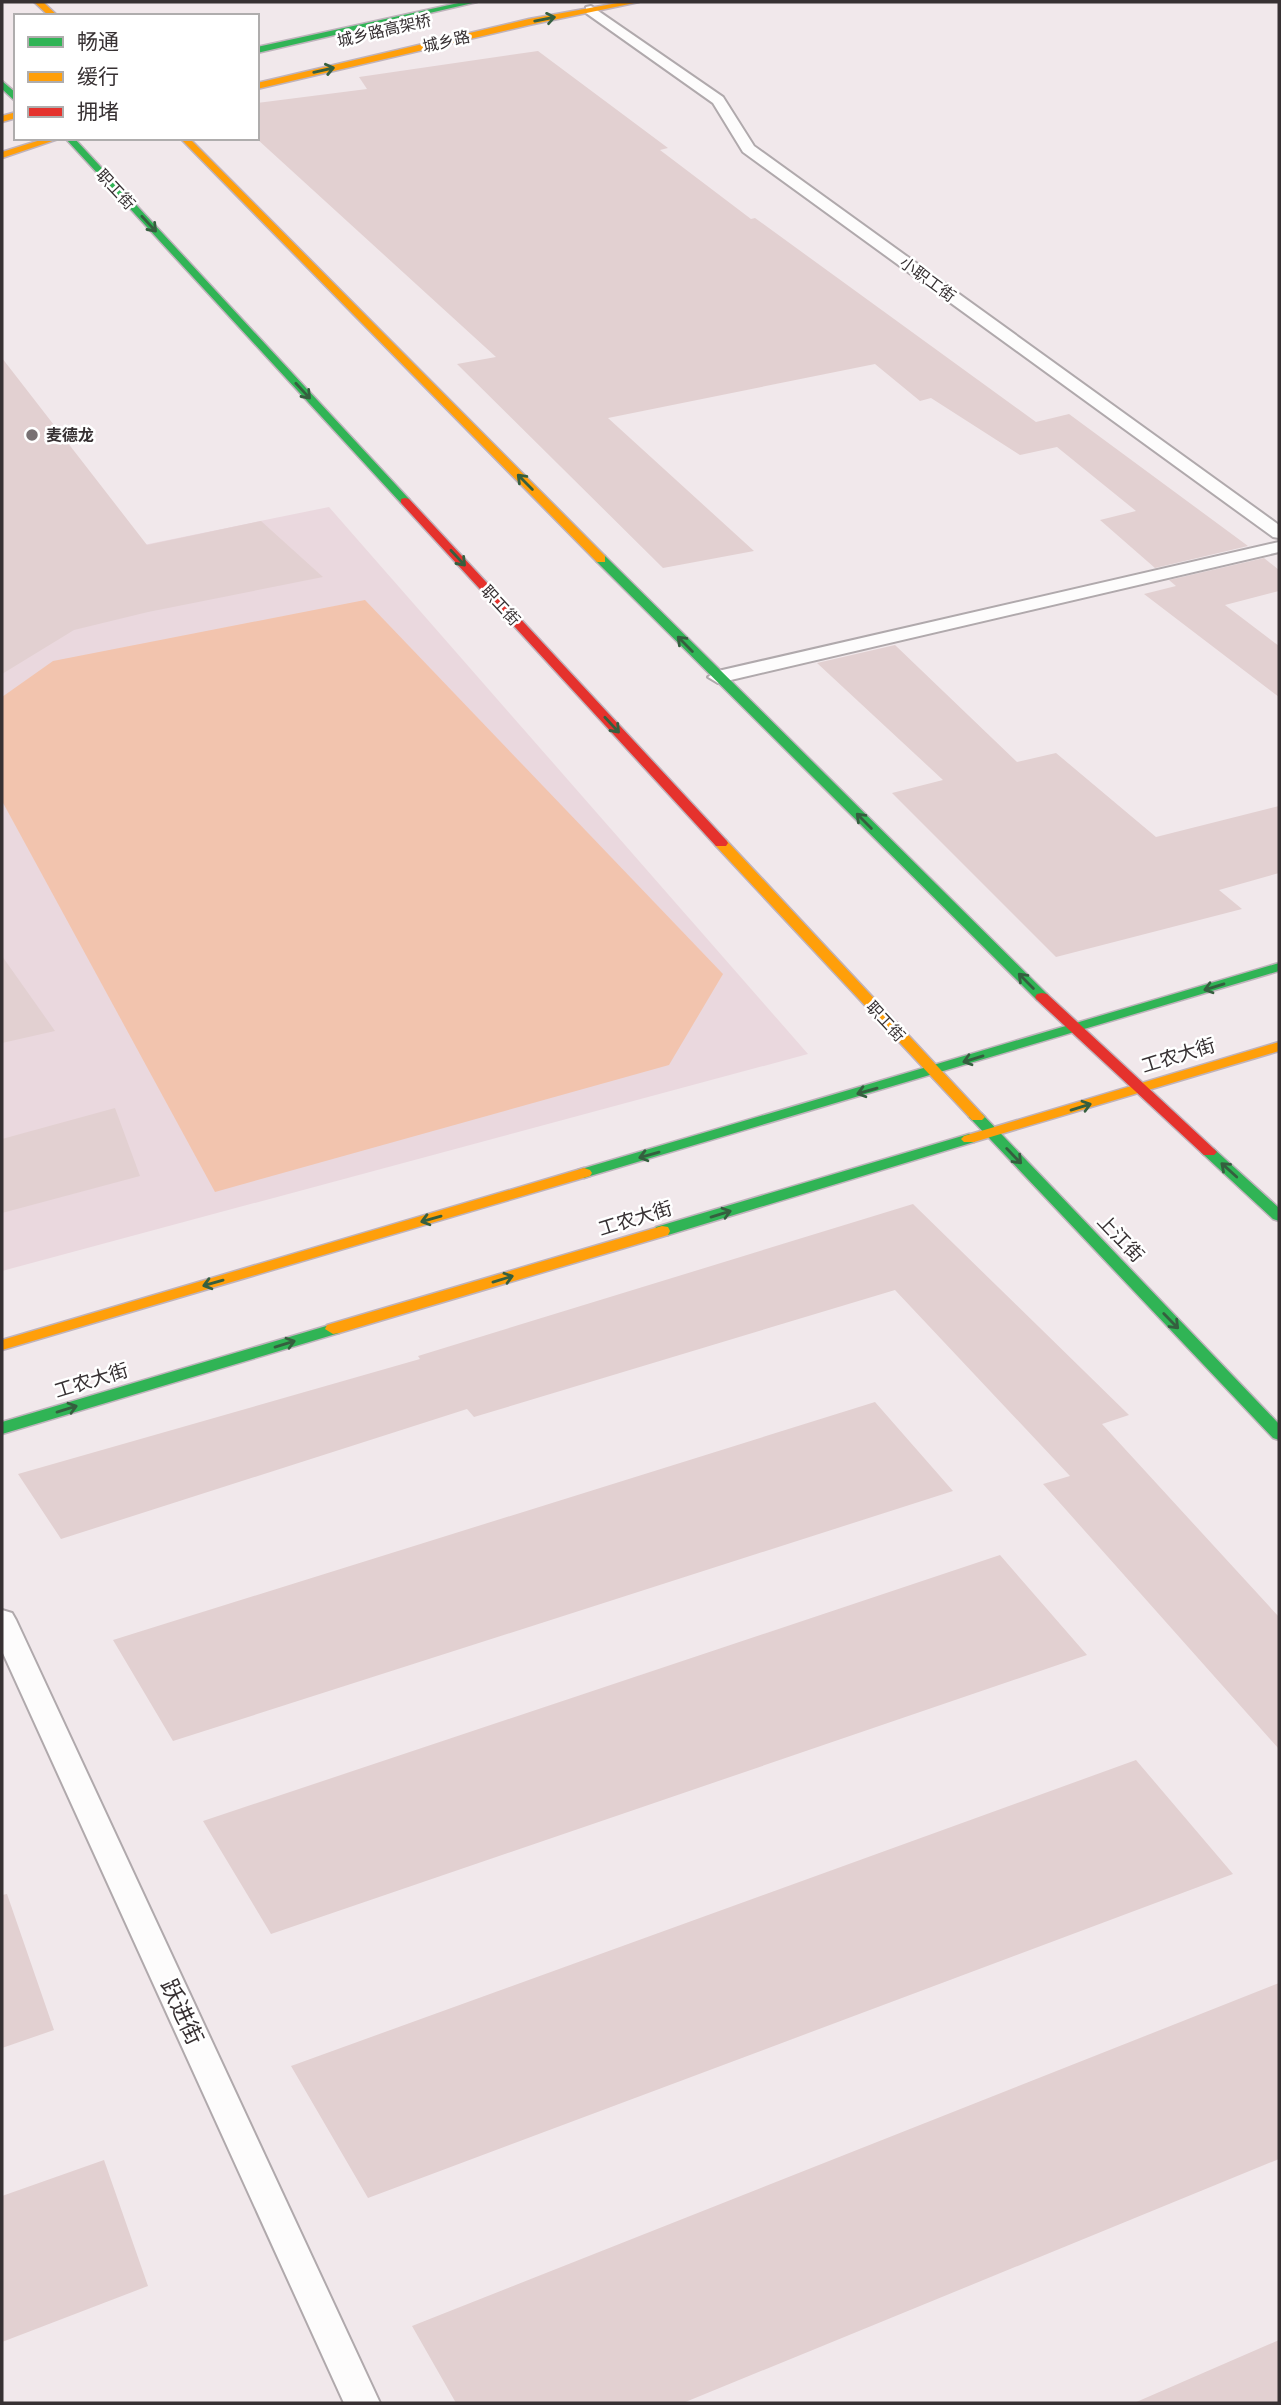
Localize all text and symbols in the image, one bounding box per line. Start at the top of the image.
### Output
street label: 城乡路高架桥 [335,8,433,52]
one-way arrow [533,11,556,25]
legend [14,14,259,140]
street label: 城乡路 [420,25,472,57]
text: 畅通 [77,27,119,55]
text: 缓行 [77,62,119,90]
one-way arrow [312,63,335,76]
text: 拥堵 [77,97,119,125]
street label: 职工街 [92,164,140,214]
one-way arrow [140,215,157,232]
street label: 小职工街 [896,251,960,307]
one-way arrow [295,382,312,399]
place label: 麦德龙 [46,424,94,446]
marker: 麦德龙 [24,427,40,443]
one-way arrow [516,474,533,491]
one-way arrow [449,549,466,566]
street label: 职工街 [477,580,525,630]
one-way arrow [676,636,693,653]
one-way arrow [604,716,621,733]
one-way arrow [855,813,872,830]
one-way arrow [1017,973,1034,990]
one-way arrow [1203,981,1225,994]
street label: 职工街 [862,996,910,1046]
street label: 工农大街 [1138,1031,1218,1079]
one-way arrow [962,1054,984,1067]
one-way arrow [857,1085,879,1098]
one-way arrow [1070,1099,1092,1112]
one-way arrow [1005,1147,1022,1164]
one-way arrow [638,1149,660,1162]
one-way arrow [1220,1162,1238,1178]
street label: 工农大街 [595,1194,675,1242]
one-way arrow [710,1207,732,1220]
street label: 上江街 [1092,1208,1150,1268]
one-way arrow [420,1214,442,1227]
one-way arrow [492,1272,514,1285]
one-way arrow [202,1278,224,1291]
one-way arrow [1163,1312,1180,1329]
one-way arrow [274,1337,296,1350]
street label: 工农大街 [51,1356,131,1404]
one-way arrow [55,1402,78,1415]
street label: 跃进街 [154,1974,212,2050]

